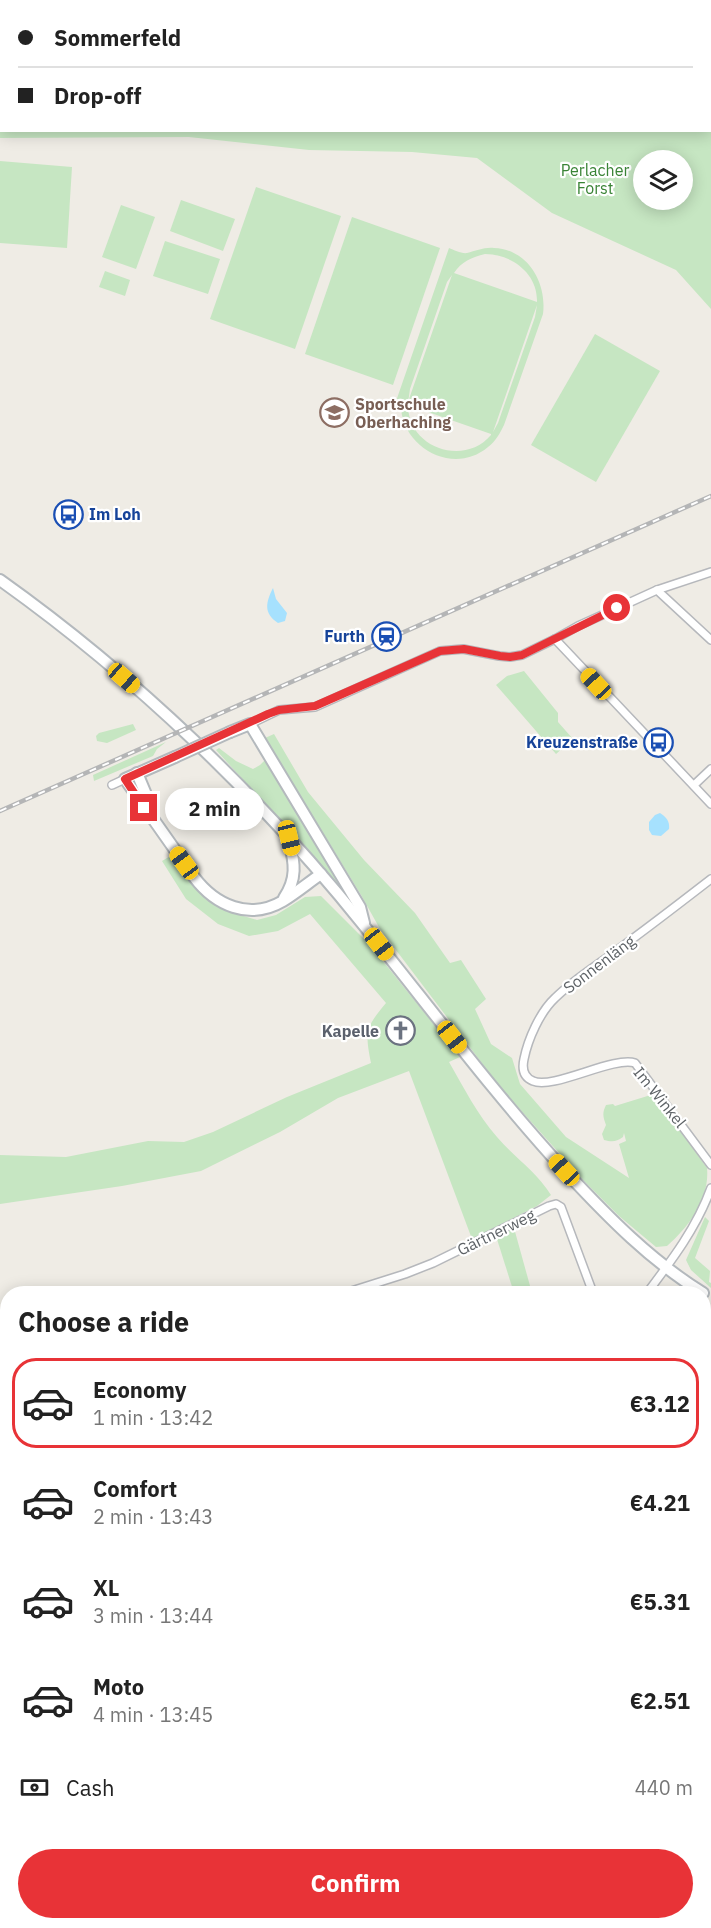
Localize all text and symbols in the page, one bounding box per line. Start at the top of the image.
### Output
text: Sommerfeld [54,23,181,52]
text: Drop-off [54,81,141,110]
map controls [633,150,693,210]
button: layers [633,150,693,210]
park label: Perlacher Forst [561,160,629,198]
place label: Sportschule Oberhaching [355,394,451,432]
school or university icon: Sportschule Oberhaching [318,397,350,429]
bus stop icon: Im Loh [52,498,84,530]
place label: Im Loh [89,504,141,524]
route start [603,594,630,621]
station icon: Furth [370,620,402,652]
place label: Furth [324,626,365,646]
car [105,659,143,697]
car [577,665,615,703]
bus stop icon: Kreuzenstraße [643,726,675,758]
place label: Kreuzenstraße [526,732,638,752]
callout: 2 min [165,787,264,829]
route end [130,794,157,821]
text: 2 min [188,795,241,822]
car [276,818,302,858]
car [166,843,202,883]
car [361,924,397,964]
street label: Sonnenläng [559,930,639,997]
church icon: Kapelle [384,1015,416,1047]
car [434,1017,470,1057]
place label: Kapelle [322,1021,379,1041]
street label: Im Winkel [629,1062,691,1132]
car [545,1151,583,1189]
street label: Gärtnerweg [454,1204,539,1260]
text: Choose a ride [18,1304,189,1339]
text: Economy [93,1375,187,1404]
icon: car [21,1376,75,1430]
text: €3.12 [630,1389,690,1418]
text: 1 min · 13:42 [93,1404,213,1431]
text: Comfort [93,1474,177,1503]
icon: car [21,1475,75,1529]
text: €4.21 [630,1488,690,1517]
text: 2 min · 13:43 [93,1503,213,1530]
text: XL [93,1573,119,1602]
icon: car [21,1574,75,1628]
text: €5.31 [630,1587,690,1616]
text: 3 min · 13:44 [93,1602,213,1629]
text: Moto [93,1672,144,1701]
icon: car [21,1673,75,1727]
text: €2.51 [630,1686,690,1715]
text: 4 min · 13:45 [93,1701,213,1728]
icon: cash [18,1771,51,1804]
text: Cash [66,1773,115,1802]
text: 440 m [635,1774,693,1801]
button: Confirm [18,1849,693,1918]

